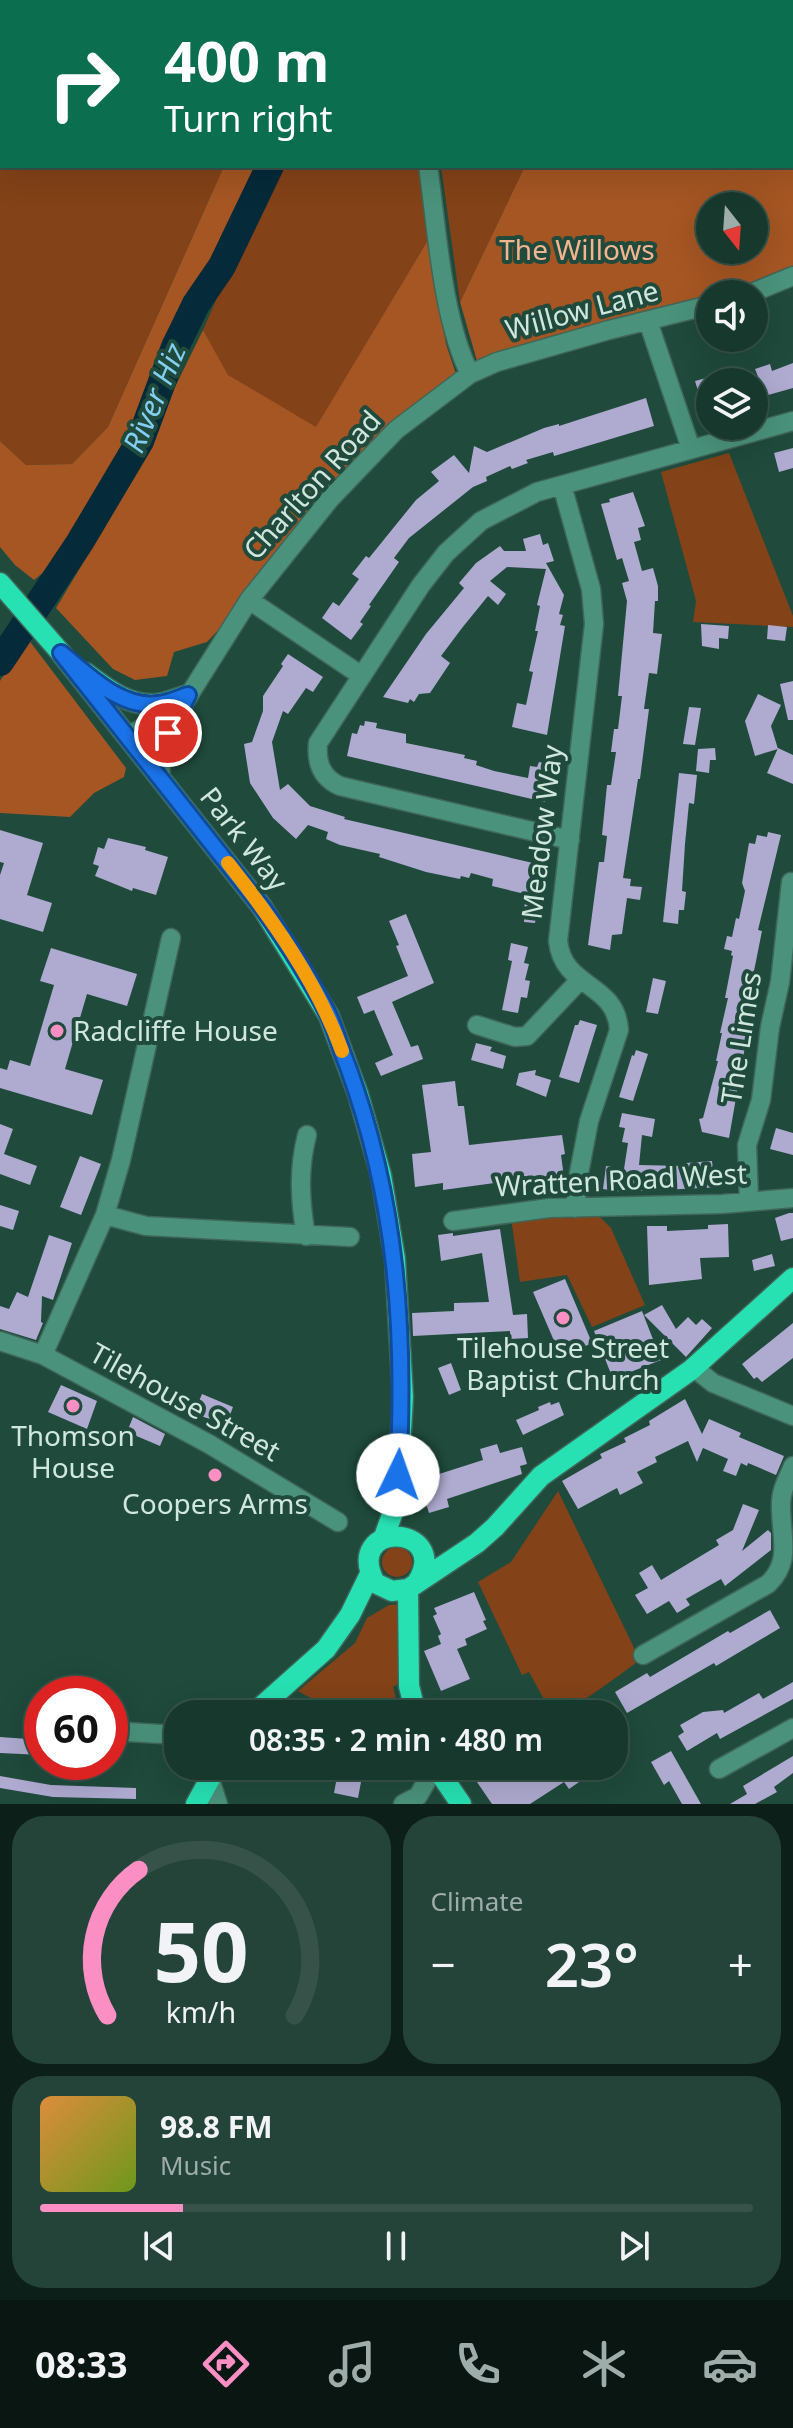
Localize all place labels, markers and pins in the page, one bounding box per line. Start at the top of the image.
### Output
pin [134,699,202,767]
place label: Radcliffe House [73,1011,278,1049]
marker: Radcliffe House [48,1022,66,1040]
marker: Tilehouse Street Baptist Church [554,1309,572,1327]
place label: Tilehouse Street Baptist Church [457,1328,669,1398]
marker: Thomson House [64,1397,82,1415]
place label: Thomson House [11,1416,135,1486]
marker: Coopers Arms [206,1466,224,1484]
place label: Coopers Arms [122,1484,308,1522]

